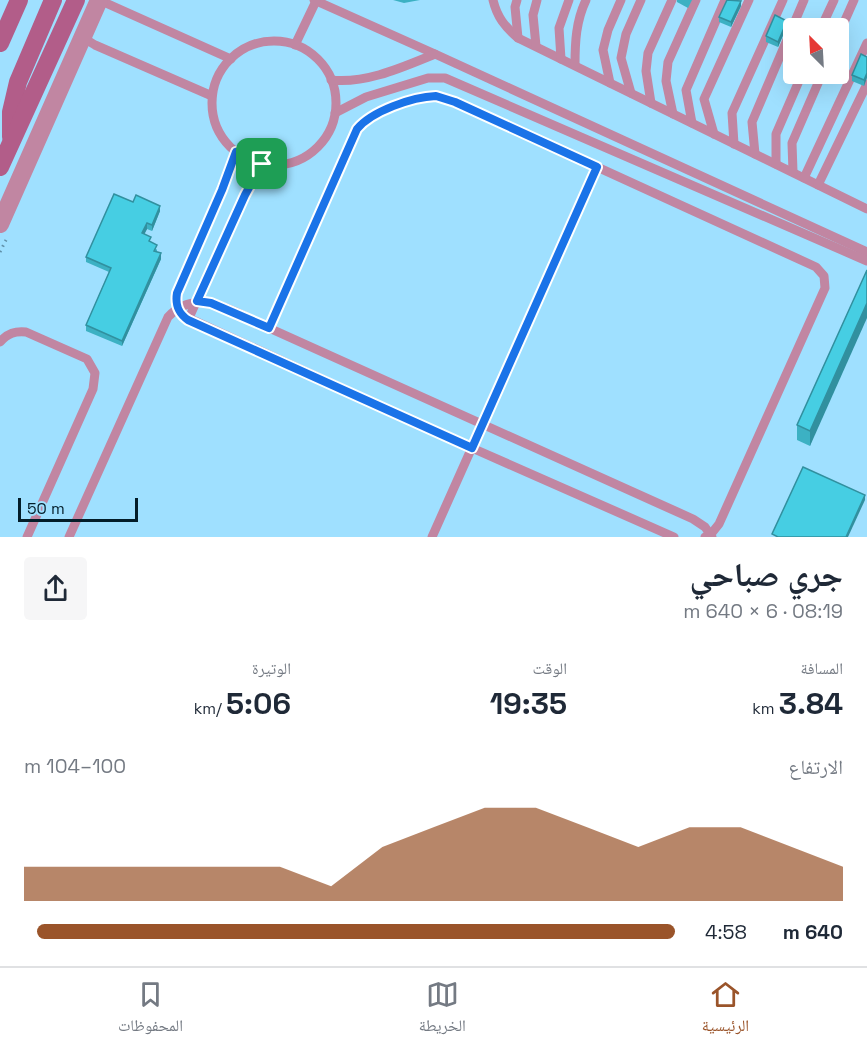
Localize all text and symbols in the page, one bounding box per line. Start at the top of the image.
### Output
north arrow [783,18,849,84]
map controls [783,18,849,84]
pin [236,138,287,189]
icon: arrive [245,147,278,180]
scale bar [18,495,138,522]
text: 50 m [27,498,65,519]
text: جري صباحي [690,554,843,596]
button: share [24,557,87,620]
text: 08:19 · 6 × 640 m [683,598,843,624]
text: الوتيرة [252,658,291,679]
text: الوقت [533,658,567,679]
text: المسافة [801,658,843,679]
text: 5:06 [226,684,291,723]
text: 19:35 [490,684,567,723]
text: 3.84 [779,684,843,723]
text: /km [194,698,226,719]
text: km [752,698,779,719]
text: 100–104 m [24,753,126,779]
text: الارتفاع [788,754,843,780]
text: 4:58 [705,919,747,945]
text: 640 m [783,919,843,945]
tab: المحفوظات [118,978,183,1041]
tab: الخريطة [419,978,466,1041]
tab: الرئيسية [702,978,749,1041]

